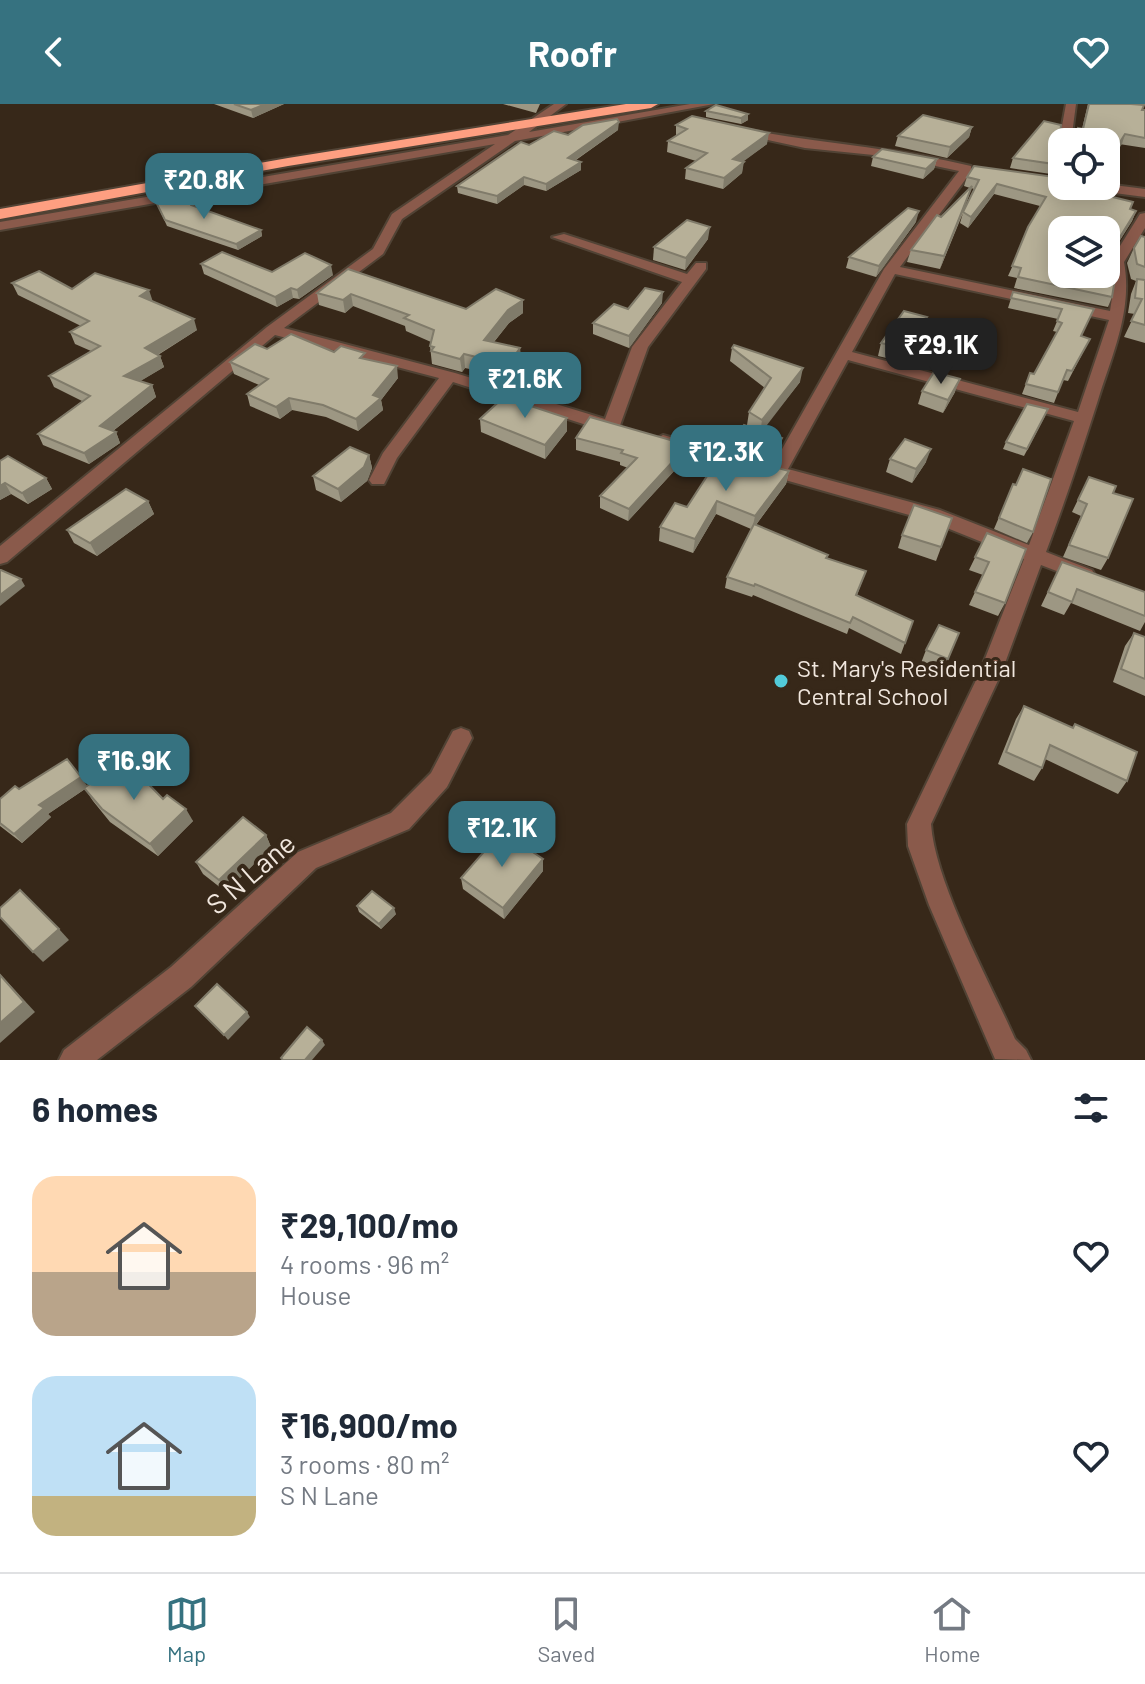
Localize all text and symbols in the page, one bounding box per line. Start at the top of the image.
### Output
icon: back [32,30,76,74]
icon: heart [1069,30,1113,74]
text: Roofr [528,31,617,74]
map controls [1048,128,1120,288]
button: locate [1048,128,1120,200]
pin: ₹20.8K [139,153,269,221]
text: ₹20.8K [163,163,245,194]
button: layers [1048,216,1120,288]
pin: ₹29.1K [876,318,1006,386]
text: ₹29.1K [903,328,979,359]
pin: ₹21.6K [460,352,590,420]
text: ₹21.6K [487,362,563,393]
pin: ₹12.3K [661,425,791,493]
text: ₹12.3K [688,435,764,466]
place label: St. Mary's Residential Central School [797,653,1016,710]
marker: St. Mary's Residential Central School [772,672,790,690]
pin: ₹16.9K [69,734,199,802]
text: ₹16.9K [96,744,172,775]
pin: ₹12.1K [437,801,567,869]
text: ₹12.1K [466,811,538,842]
street label: S N Lane [199,825,301,921]
icon: filters [1069,1086,1113,1130]
text: 6 homes [32,1088,158,1129]
text: ₹29,100/mo [280,1204,459,1245]
icon: home [96,1208,192,1304]
icon: heart [1069,1234,1113,1278]
text: 4 rooms · 96 m² [280,1248,449,1279]
text: House [280,1279,351,1310]
text: ₹16,900/mo [280,1404,458,1445]
icon: home [96,1408,192,1504]
icon: heart [1069,1434,1113,1478]
text: 3 rooms · 80 m² [280,1448,450,1479]
text: S N Lane [280,1479,379,1510]
tab: Map [165,1592,209,1666]
tab: Saved [538,1592,595,1666]
tab: Home [924,1592,980,1666]

